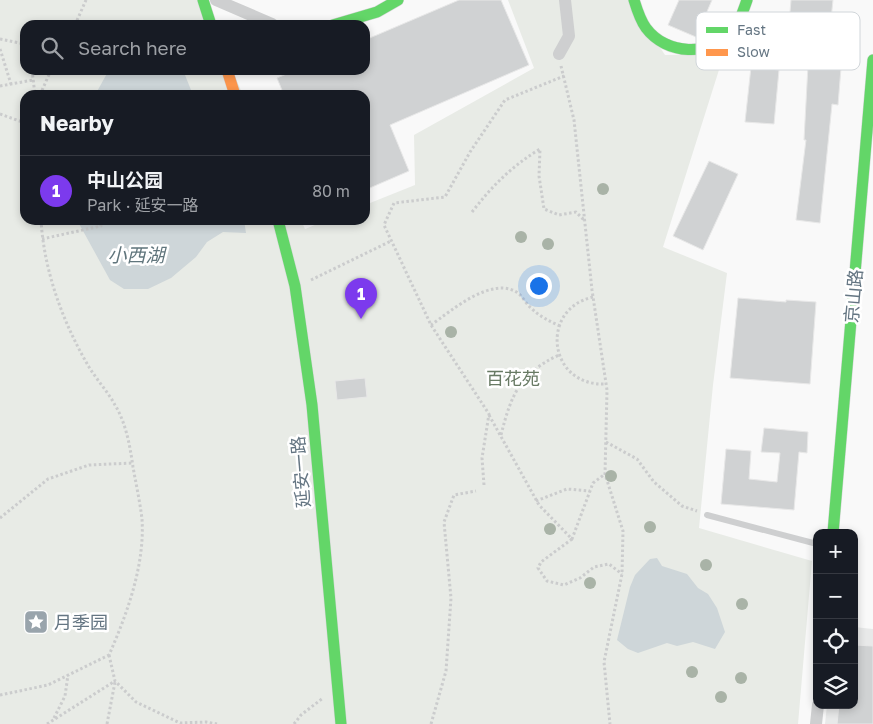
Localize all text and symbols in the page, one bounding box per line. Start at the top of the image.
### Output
legend [696,12,860,70]
search box [20,20,370,75]
text: Fast [737,21,766,38]
icon: search [38,34,66,62]
text: Search here [78,36,187,59]
text: Slow [737,43,770,60]
text: Nearby [40,110,114,136]
text: 中山公园 [87,168,163,191]
text: 1 [52,181,60,201]
text: 80 m [312,181,350,201]
text: Park · 延安一路 [87,195,198,215]
water label: 小西湖 [107,243,167,266]
street label: 京山路 [840,268,866,324]
your location [526,273,552,299]
pin: 1 [345,278,377,319]
park label: 百花苑 [486,367,540,389]
street label: 延安一路 [286,435,314,509]
map controls [813,529,858,709]
button: + [813,529,858,574]
button: − [813,574,858,619]
place icon: 月季园 [23,609,49,635]
place label: 月季园 [54,611,108,633]
button: locate [813,619,858,664]
button: layers [813,664,858,709]

